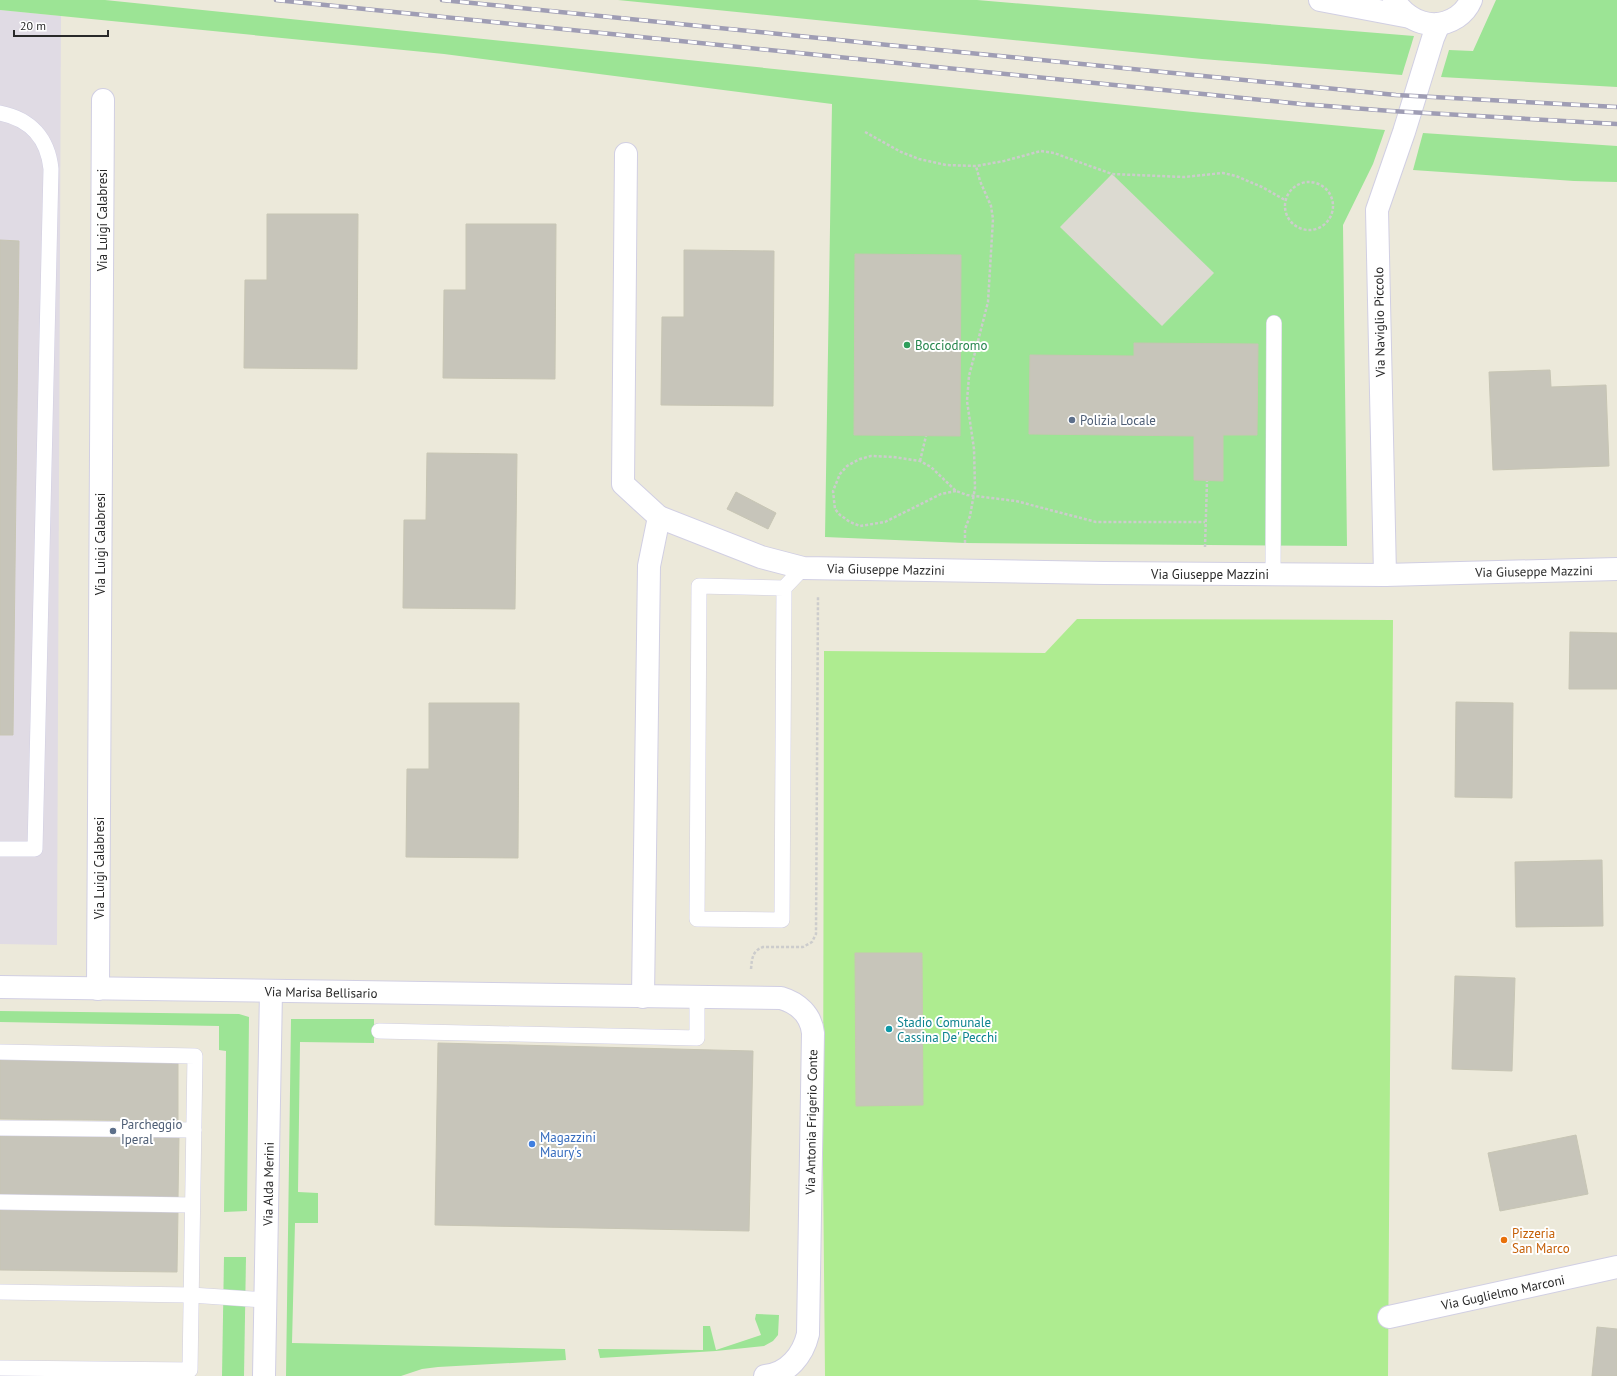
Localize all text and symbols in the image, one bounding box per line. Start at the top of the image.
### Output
scale bar [14,12,108,38]
text: 20 m [20,18,46,33]
street label: Via Luigi Calabresi [94,169,111,272]
street label: Via Naviglio Piccolo [1370,267,1389,378]
place label: Bocciodromo [915,337,987,354]
marker: Bocciodromo [902,340,912,350]
place label: Polizia Locale [1080,412,1156,429]
marker: Polizia Locale [1067,415,1077,425]
street label: Via Luigi Calabresi [92,493,109,596]
street label: Via Giuseppe Mazzini [826,560,945,579]
street label: Via Giuseppe Mazzini [1474,562,1593,581]
street label: Via Giuseppe Mazzini [1150,566,1269,583]
street label: Via Luigi Calabresi [91,817,108,920]
street label: Via Marisa Bellisario [263,983,378,1002]
place label: Stadio Comunale Cassina De' Pecchi [897,1014,998,1046]
marker: Stadio Comunale Cassina De' Pecchi [884,1024,894,1034]
street label: Via Antonia Frigerio Conte [802,1049,821,1196]
place label: Parcheggio Iperal [121,1116,183,1148]
marker: Parcheggio Iperal [108,1126,118,1136]
place label: Magazzini Maury's [540,1129,596,1161]
marker: Magazzini Maury's [527,1139,537,1149]
street label: Via Alda Merini [259,1142,278,1227]
place label: Pizzeria San Marco [1512,1225,1570,1257]
marker: Pizzeria San Marco [1499,1235,1509,1245]
street label: Via Guglielmo Marconi [1439,1271,1566,1314]

